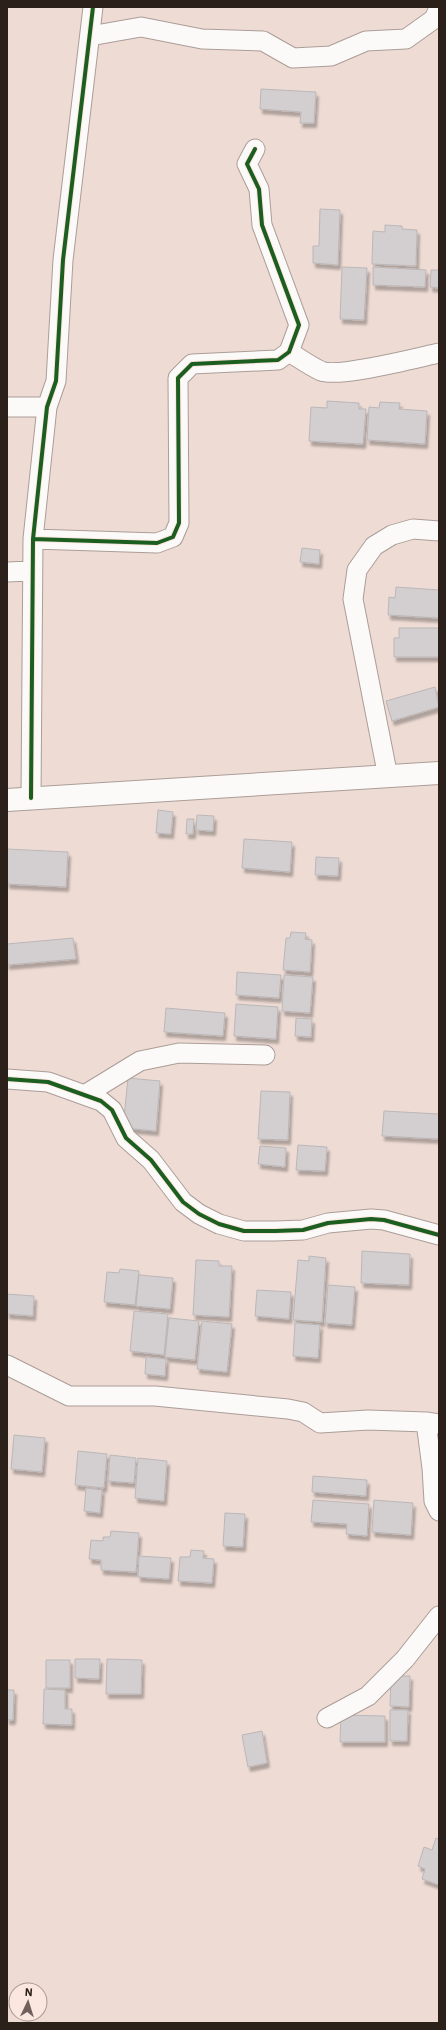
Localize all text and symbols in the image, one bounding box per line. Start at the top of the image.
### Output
north arrow [8,1982,48,2022]
text: N [24,1985,33,1999]

